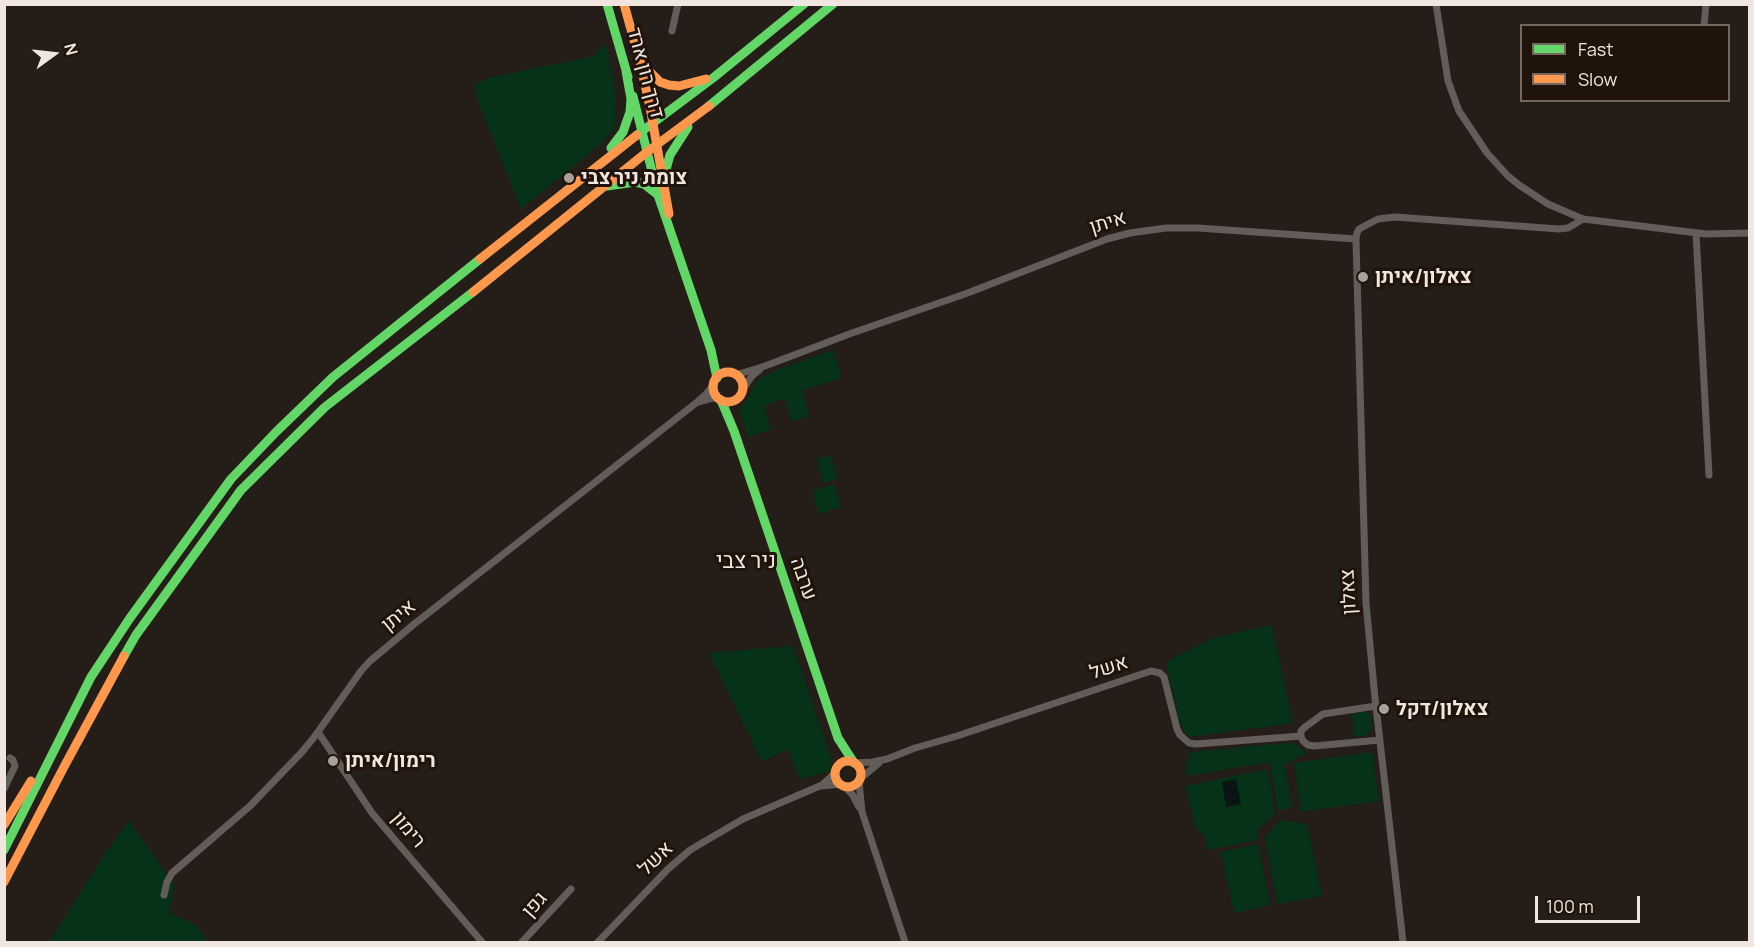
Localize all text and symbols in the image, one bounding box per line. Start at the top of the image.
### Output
north arrow [24,24,84,84]
legend [1520,24,1730,102]
street label: דרך רון ארד [621,25,669,121]
text: Fast [1578,37,1613,61]
text: N [59,41,84,58]
text: Slow [1578,67,1617,91]
place label: צומת ניר צבי [581,166,687,190]
marker: צומת ניר צבי [562,171,576,185]
street label: איתן [1087,206,1129,240]
place label: צאלון/איתן [1375,265,1472,289]
marker: צאלון/איתן [1356,270,1370,284]
district label: ניר צבי [716,549,776,575]
street label: ערבה [785,554,821,604]
street label: צאלון [1336,569,1362,615]
street label: איתן [377,595,421,637]
street label: אשל [1087,651,1131,685]
place label: צאלון/דקל [1396,697,1488,721]
marker: צאלון/דקל [1377,702,1391,716]
place label: רימון/איתן [345,749,436,773]
marker: רימון/איתן [326,754,340,768]
street label: רימון [386,807,430,853]
street label: אשל [634,837,678,881]
scale bar [1538,884,1643,922]
street label: גפן [517,887,553,923]
text: 100 m [1546,894,1594,918]

